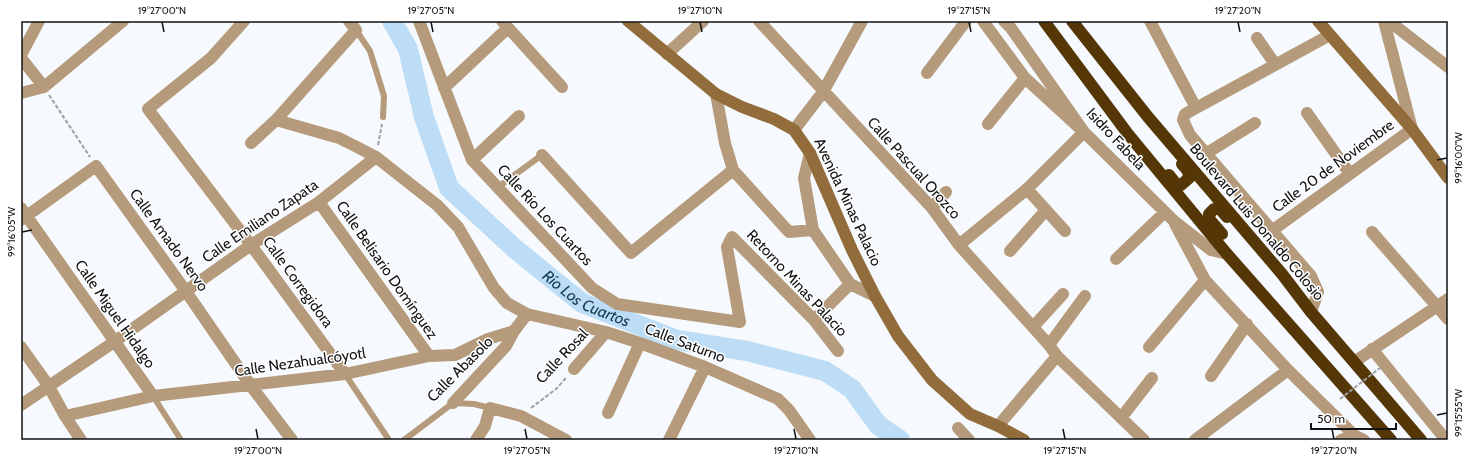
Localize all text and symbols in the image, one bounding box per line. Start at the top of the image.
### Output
text: 19°27'00"N [138,4,186,17]
text: 19°27'05"N [408,4,454,17]
text: 19°27'10"N [678,4,722,17]
text: 19°27'15"N [948,4,990,17]
text: 19°27'20"N [1215,4,1261,17]
street label: Isidro Fabela [1083,104,1150,174]
street label: Calle Pascual Orozco [863,113,965,223]
street label: Calle 20 de Noviembre [1269,116,1398,216]
text: 99°16'00"W [1452,132,1465,184]
street label: Avenida Minas Palacio [810,135,886,269]
street label: Boulevard Luis Donaldo Colosio [1186,140,1328,304]
street label: Calle Río Los Cuartos [494,161,596,269]
street label: Calle Emiliano Zapata [199,175,322,266]
street label: Calle Amado Nervo [126,185,212,295]
street label: Calle Belisario Domínguez [332,197,442,343]
text: 99°16'05"W [5,206,18,257]
street label: Retorno Minas Palacio [743,226,851,340]
street label: Calle Corregidora [259,233,338,332]
street label: Calle Miguel Hidalgo [71,256,159,372]
water label: Río Los Cuartos [539,266,633,331]
street label: Calle Saturno [642,319,728,367]
street label: Calle Rosal [532,324,592,387]
street label: Calle Abasolo [423,332,497,406]
street label: Calle Nezahualcóyotl [233,344,367,380]
text: 99°15'55"W [1452,388,1465,437]
scale bar [1311,405,1396,431]
text: 50 m [1317,411,1345,426]
text: 19°27'00"N [234,444,282,457]
text: 19°27'05"N [504,444,550,457]
text: 19°27'10"N [774,444,818,457]
text: 19°27'15"N [1044,444,1086,457]
text: 19°27'20"N [1311,444,1357,457]

